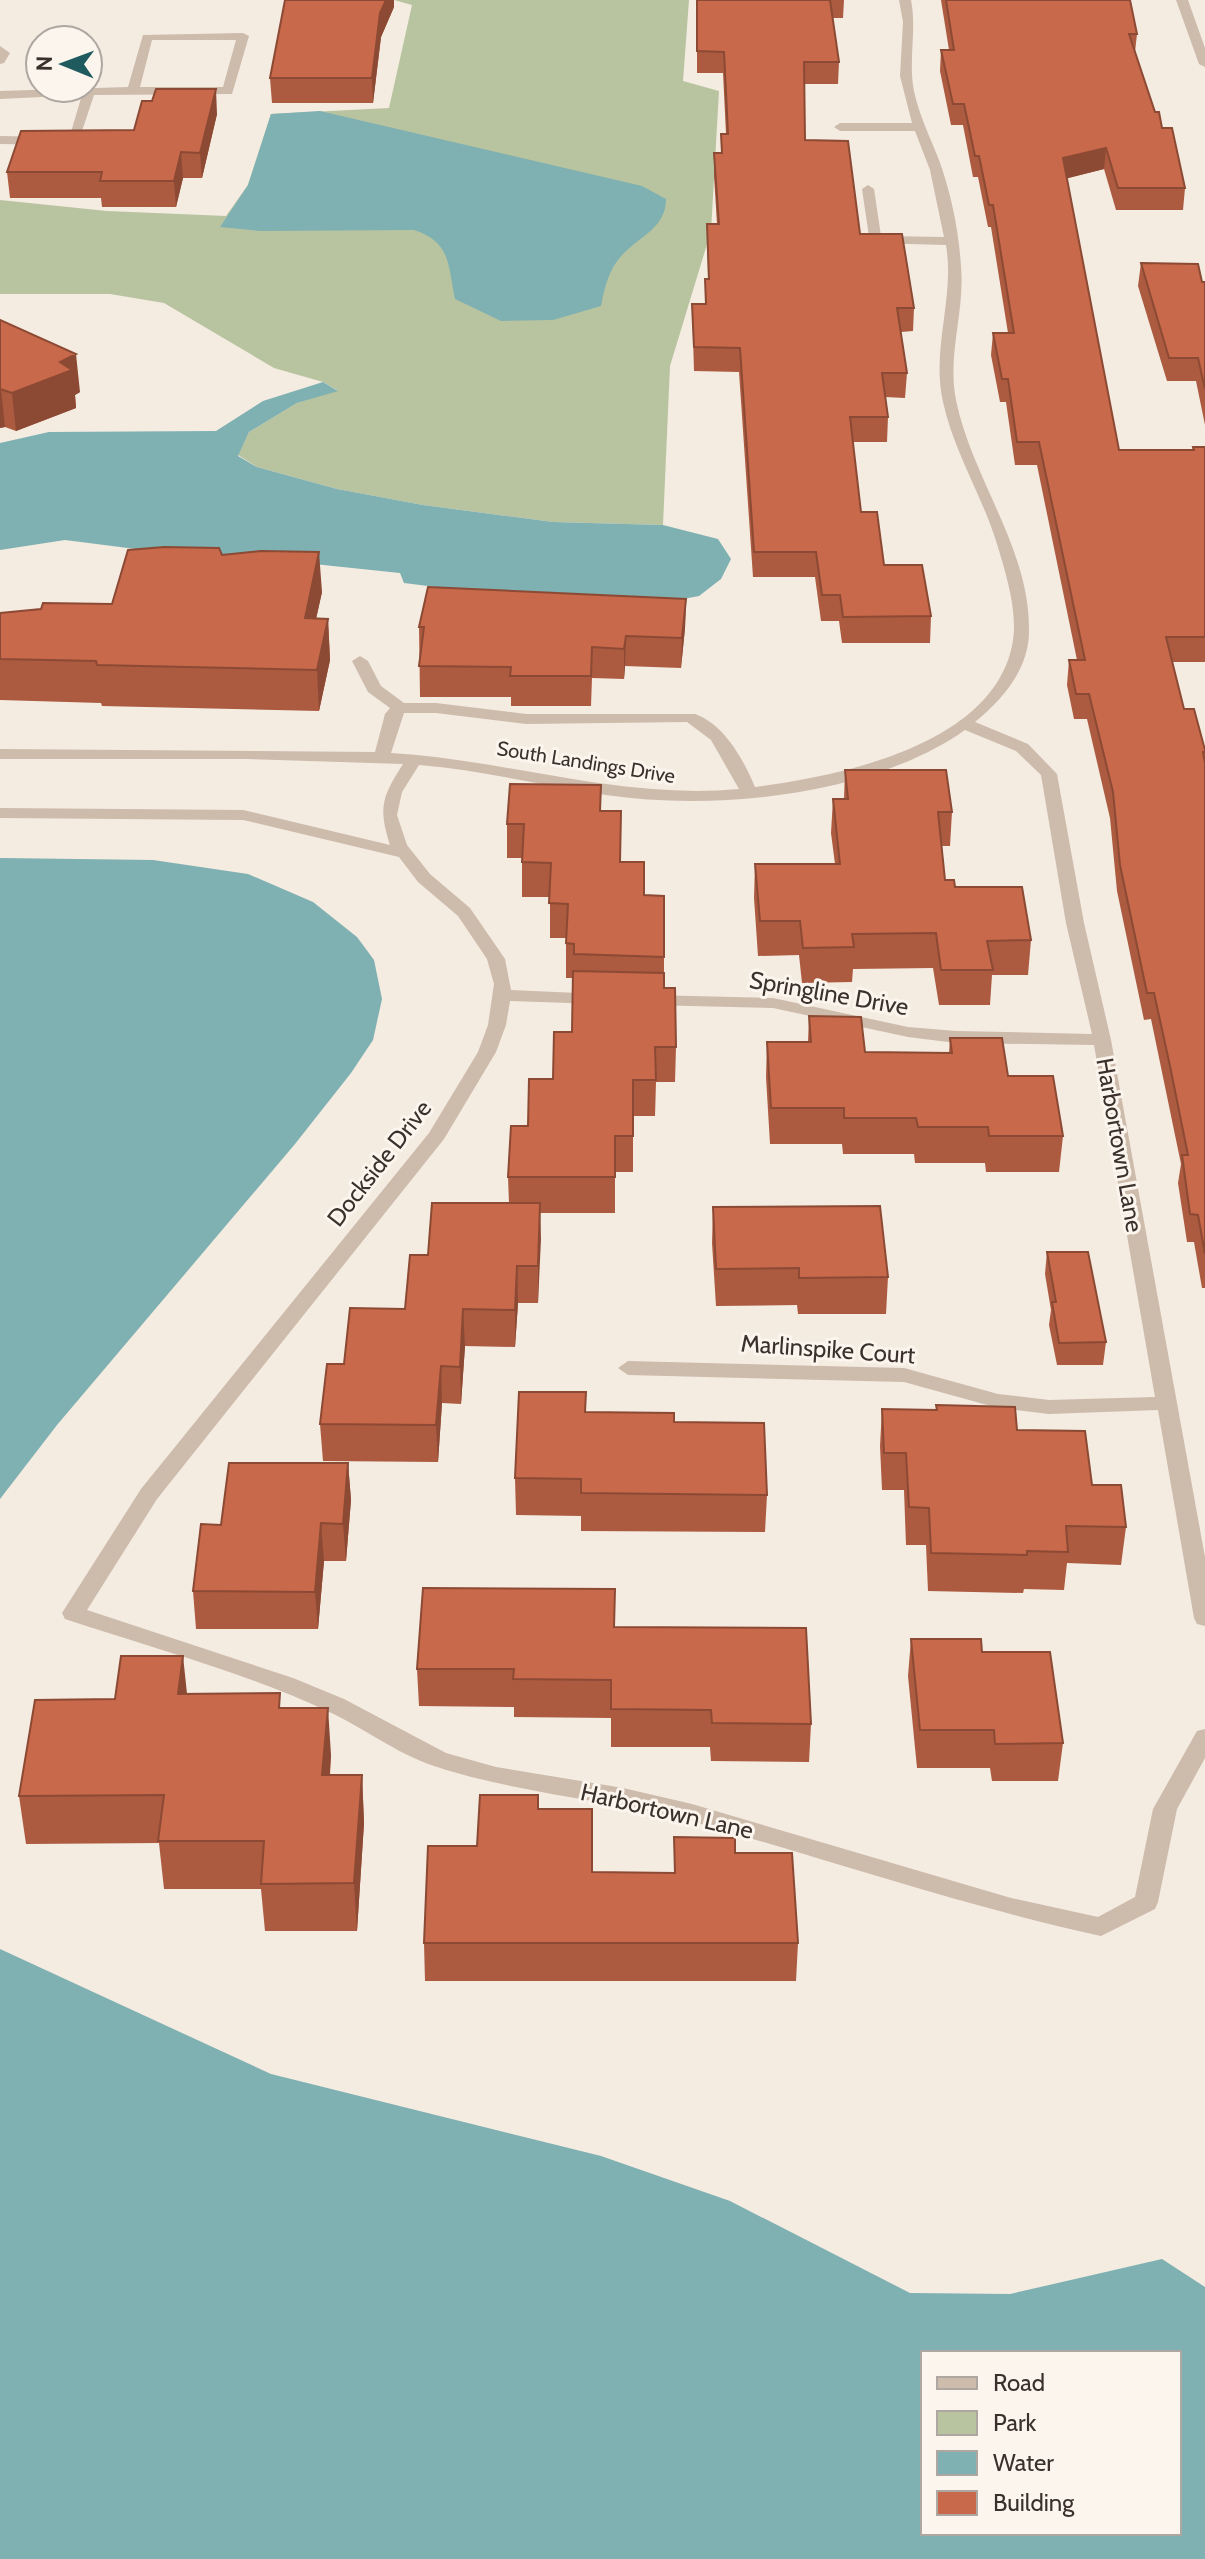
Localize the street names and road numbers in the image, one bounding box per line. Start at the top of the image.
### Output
street label: South Landings Drive [495,736,677,788]
street label: Springline Drive [747,965,911,1021]
street label: Harbortown Lane [1090,1056,1150,1234]
street label: Dockside Drive [321,1094,437,1232]
street label: Marlinspike Court [740,1328,916,1370]
street label: Harbortown Lane [578,1777,756,1845]

